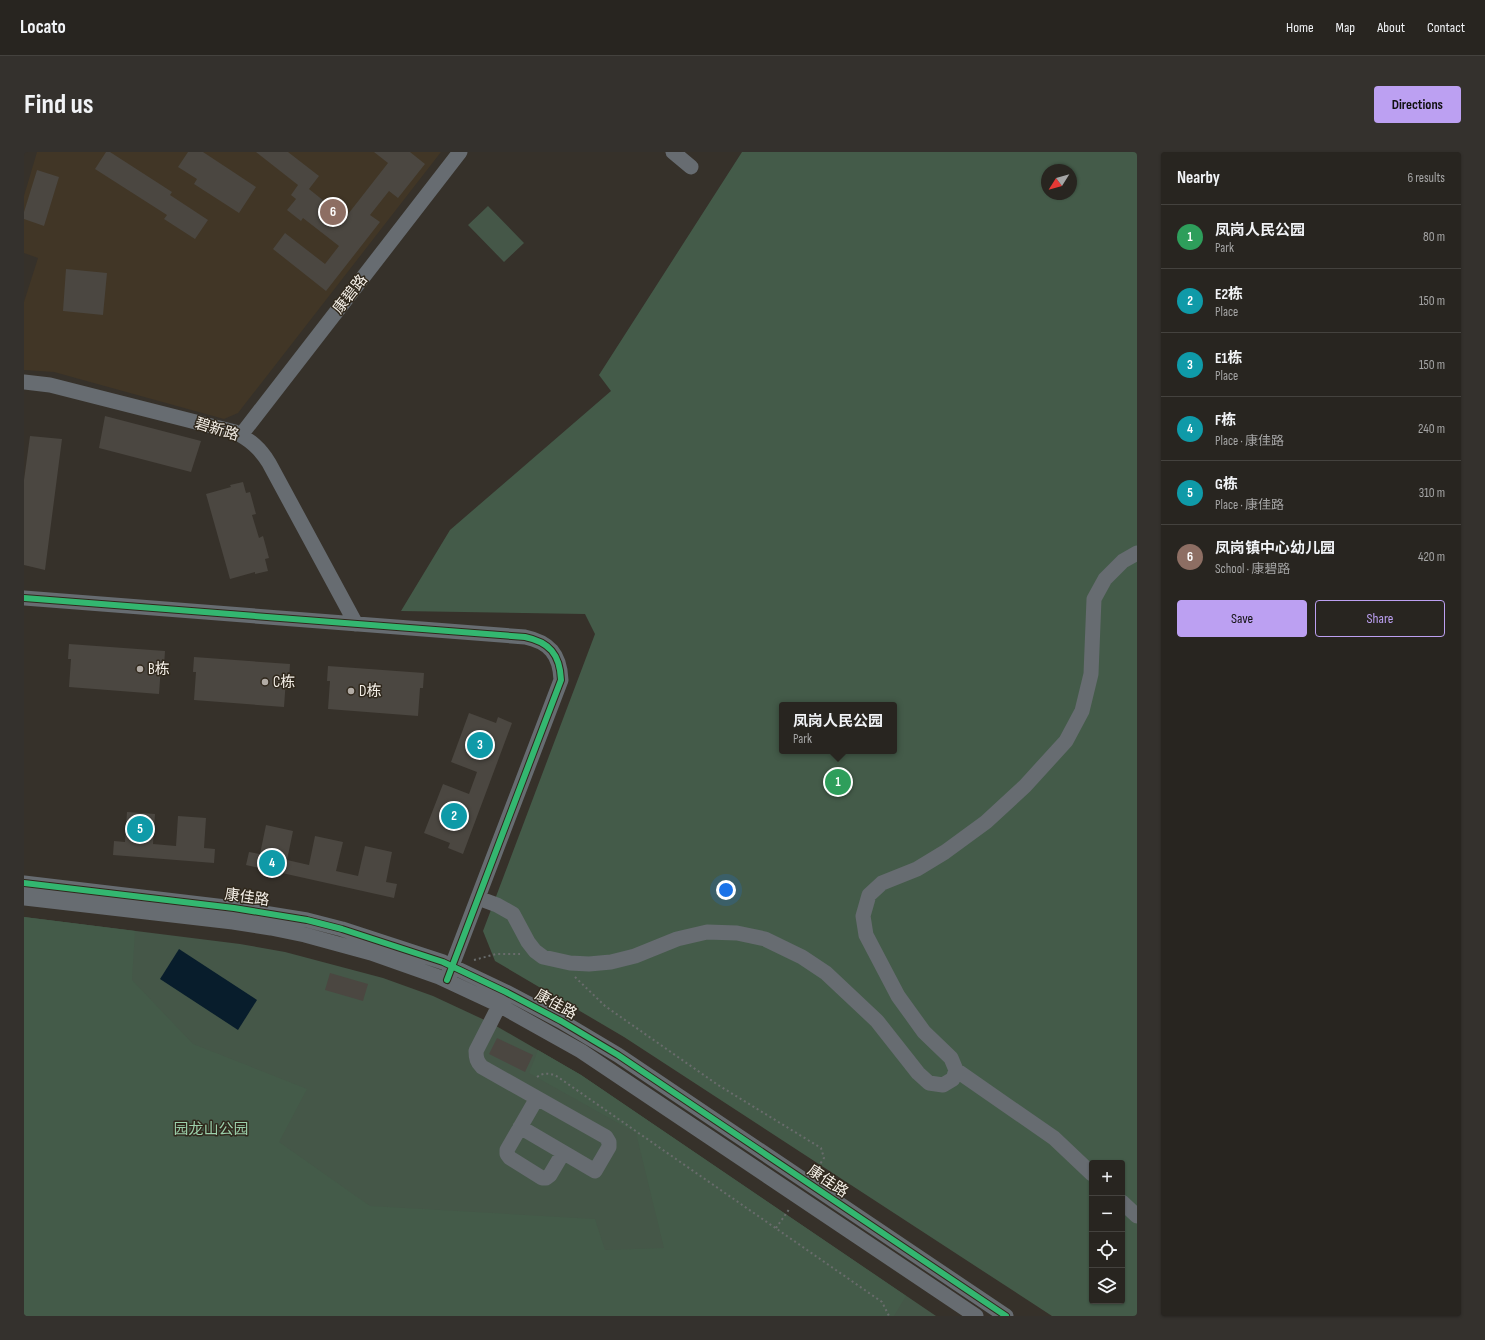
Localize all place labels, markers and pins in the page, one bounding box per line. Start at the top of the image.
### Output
pin: 6 [320,197,346,227]
place label: B栋 [148,660,170,679]
marker: B栋 [135,664,145,674]
place label: C栋 [273,673,295,692]
marker: C栋 [260,677,270,687]
place label: D栋 [359,682,381,701]
marker: D栋 [346,686,356,696]
pin: 3 [467,730,493,760]
pin: 1 [825,767,851,797]
pin: 2 [441,801,467,831]
pin: 5 [127,814,153,844]
pin: 4 [259,848,285,878]

